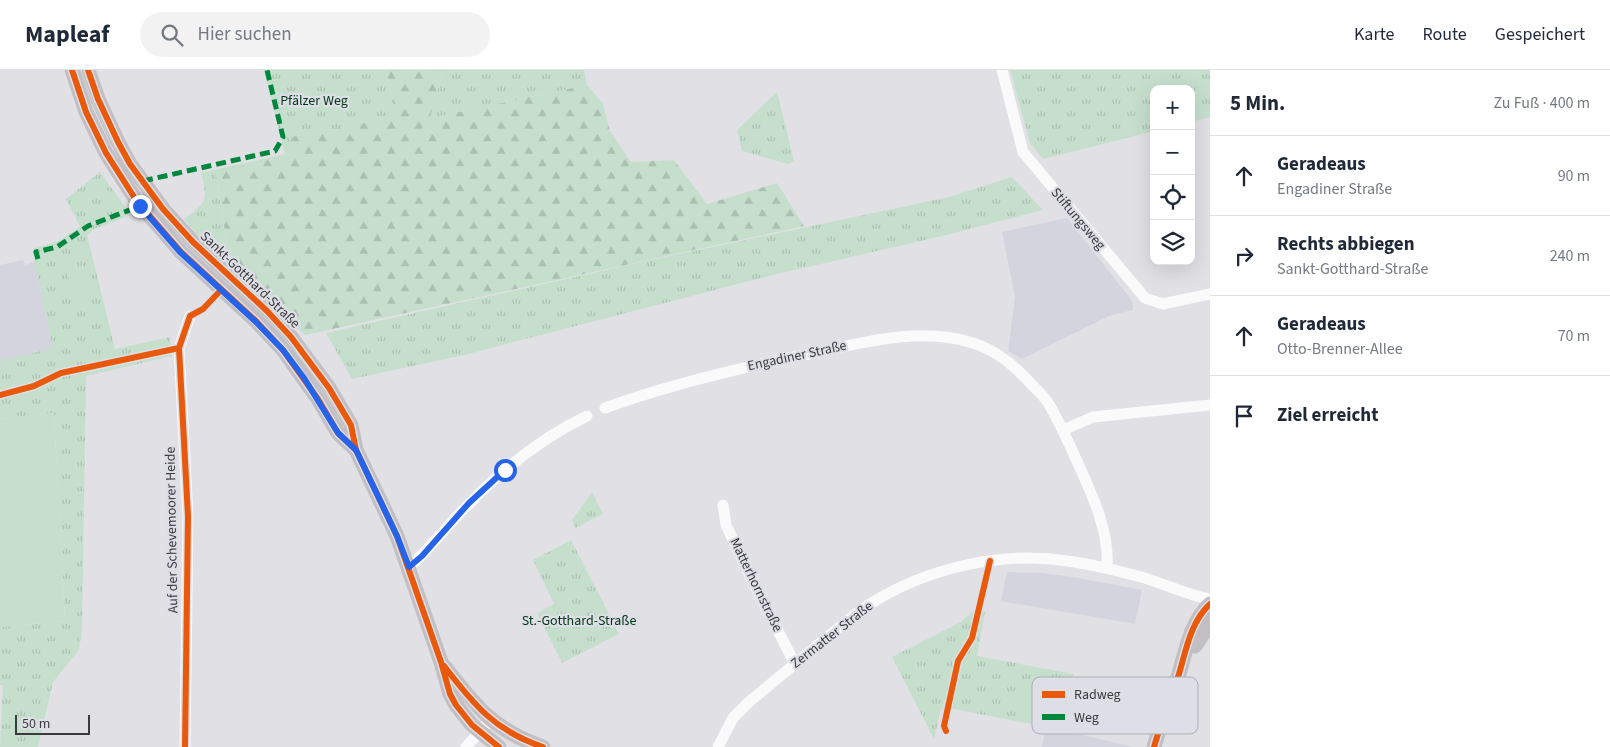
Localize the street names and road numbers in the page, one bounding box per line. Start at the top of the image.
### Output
street label: Stiftungsweg [1046,184,1110,254]
street label: Sankt-Gotthard-Straße [195,227,305,333]
street label: Engadiner Straße [746,336,848,376]
street label: Auf der Schevemoorer Heide [161,446,183,613]
street label: Matterhornstraße [725,535,787,635]
street label: Zermatter Straße [787,596,877,674]

